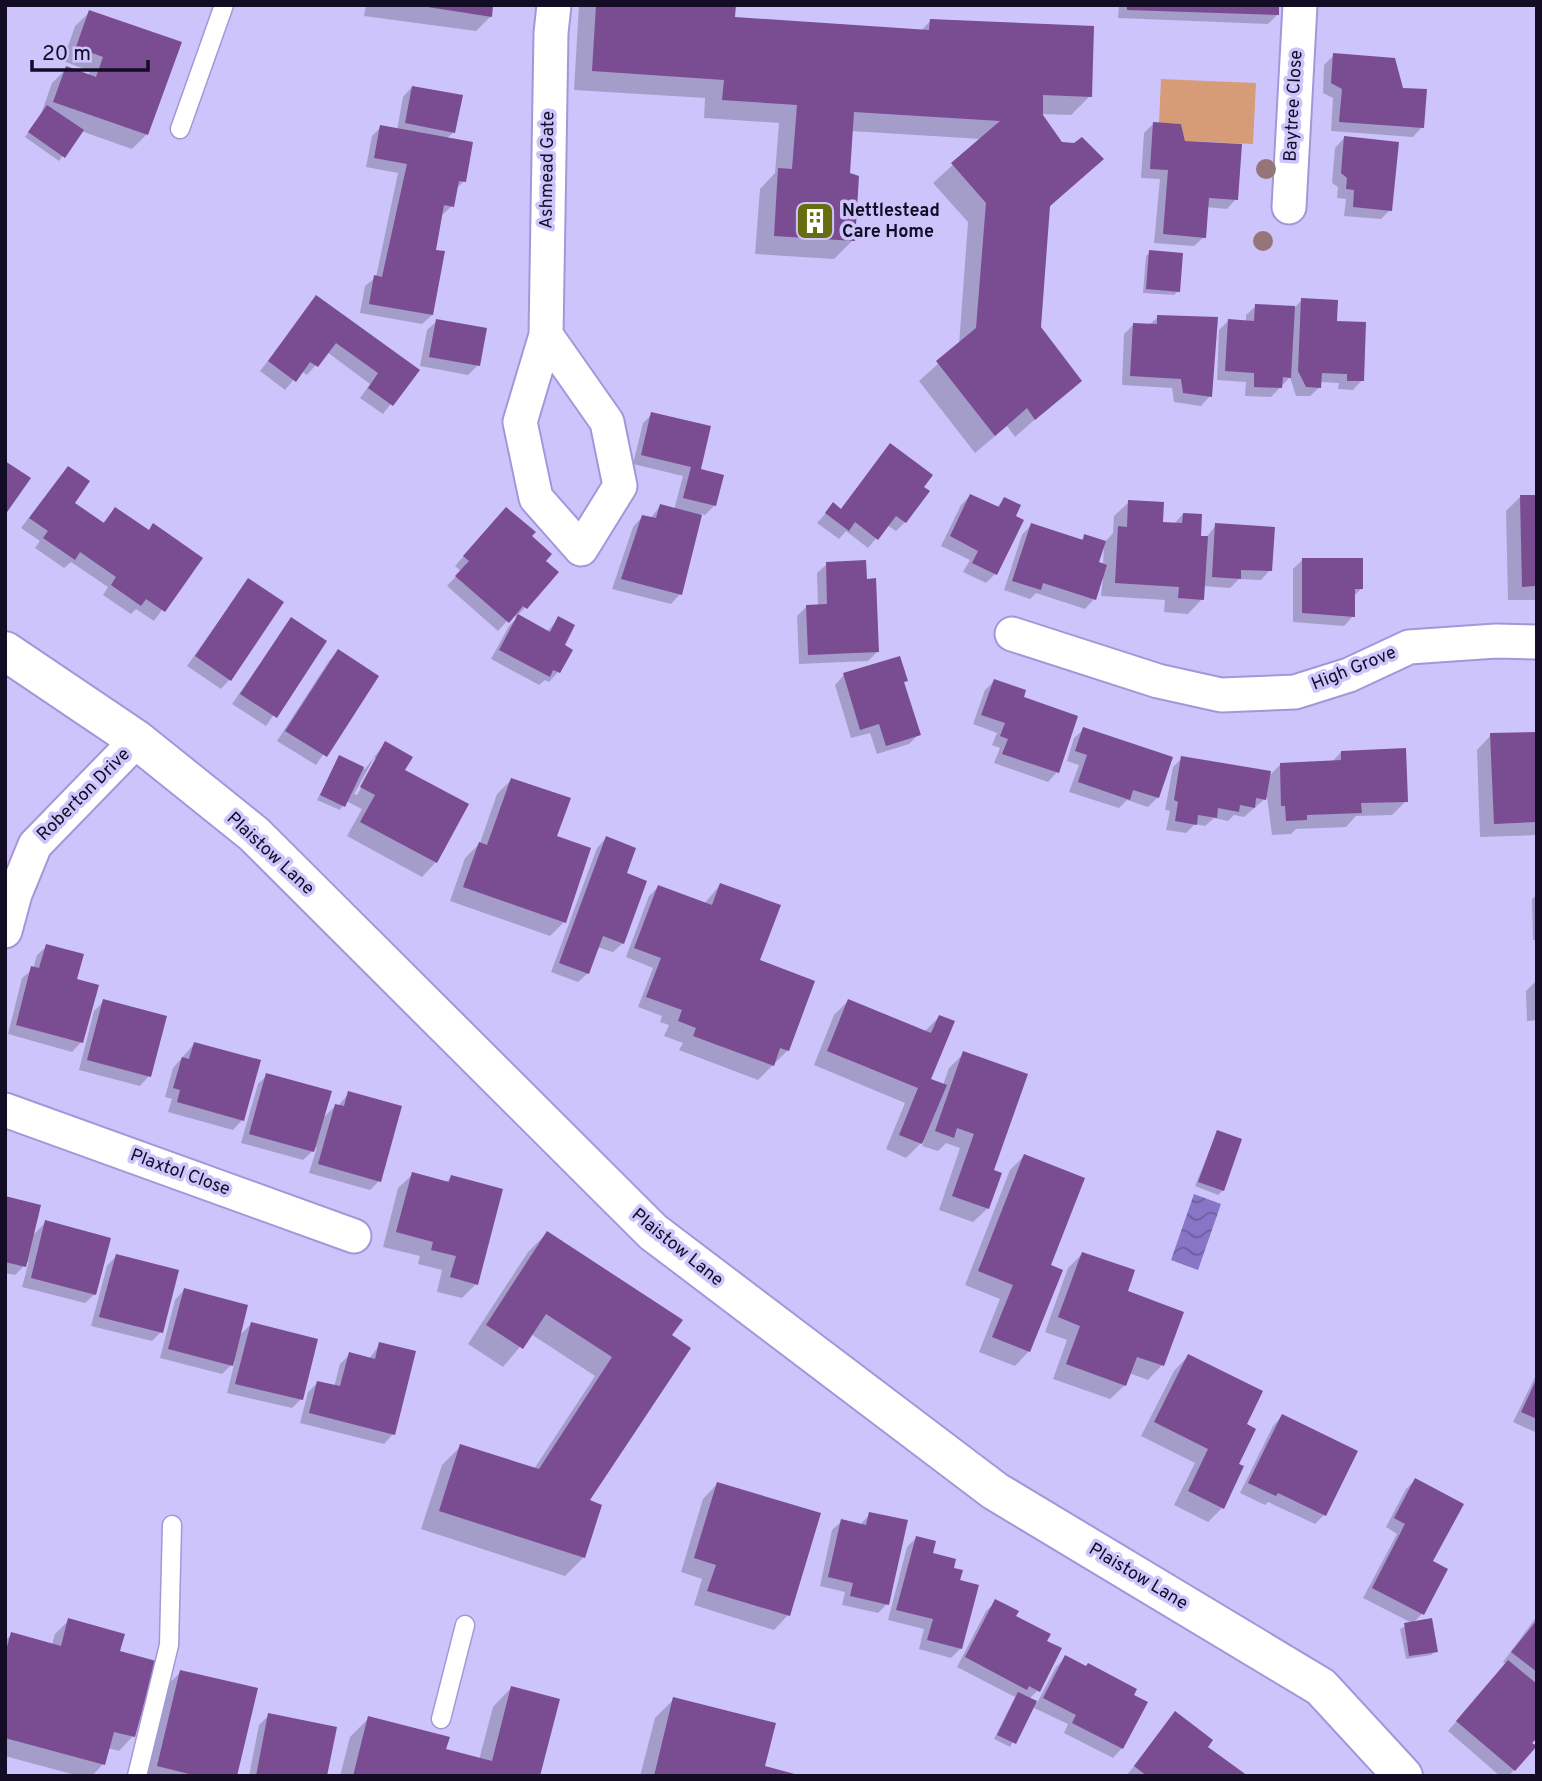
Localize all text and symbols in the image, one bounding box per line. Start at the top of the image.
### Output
scale bar [32,28,147,72]
text: 20 m [42,41,91,68]
street label: Baytree Close [1280,50,1308,162]
street label: Ashmead Gate [535,111,561,229]
building icon: Nettlestead Care Home [794,200,836,242]
place label: Nettlestead Care Home [842,200,940,244]
street label: High Grove [1308,642,1400,696]
street label: Roberton Drive [32,743,136,847]
street label: Plaistow Lane [221,807,319,901]
street label: Plaxtol Close [127,1144,233,1202]
street label: Plaistow Lane [626,1204,728,1292]
street label: Plaistow Lane [1084,1538,1192,1616]

